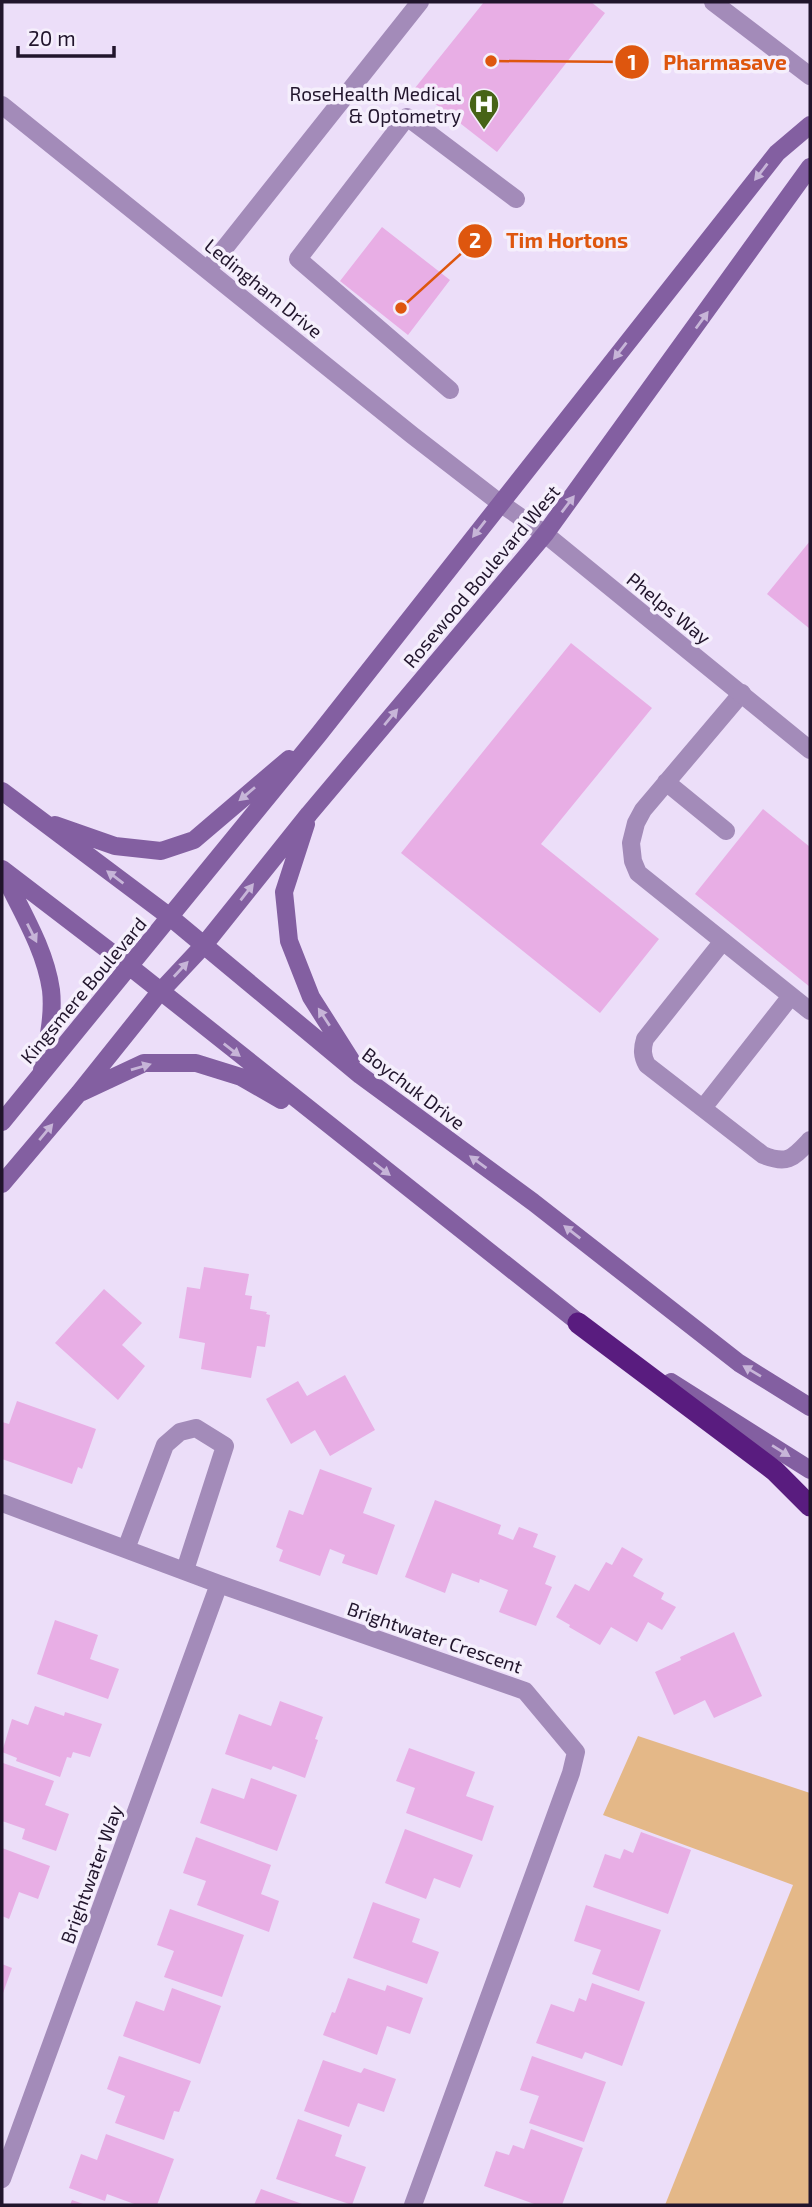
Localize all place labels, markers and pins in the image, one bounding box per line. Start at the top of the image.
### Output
callout: Pharmasave [614,41,801,83]
place label: RoseHealth Medical & Optometry [290,82,461,127]
hospital icon: RoseHealth Medical & Optometry [467,87,501,131]
callout: Tim Hortons [457,220,642,262]

